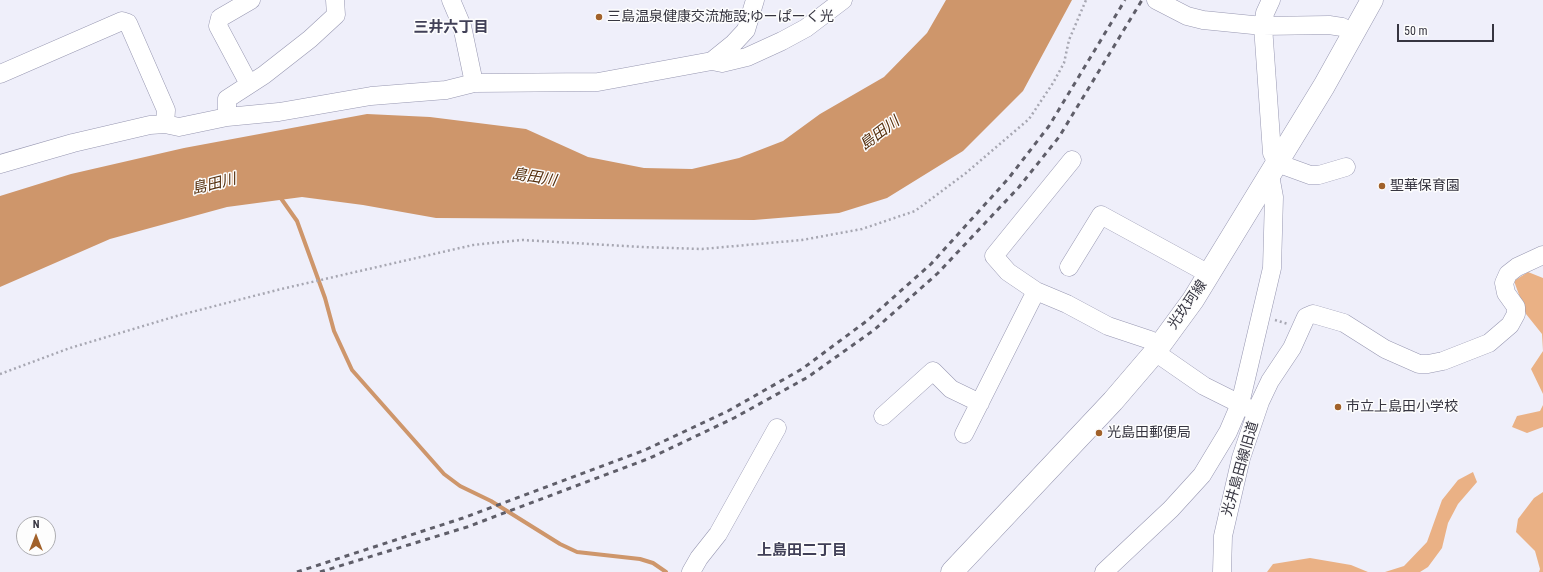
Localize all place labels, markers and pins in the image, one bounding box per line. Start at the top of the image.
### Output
place label: 三島温泉健康交流施設;ゆーぱーく光 [607,9,834,25]
marker: 三島温泉健康交流施設;ゆーぱーく光 [594,12,604,22]
place label: 聖華保育園 [1390,178,1460,194]
marker: 聖華保育園 [1377,181,1387,191]
place label: 市立上島田小学校 [1346,399,1458,415]
marker: 市立上島田小学校 [1333,402,1343,412]
place label: 光島田郵便局 [1107,425,1191,441]
marker: 光島田郵便局 [1094,428,1104,438]

